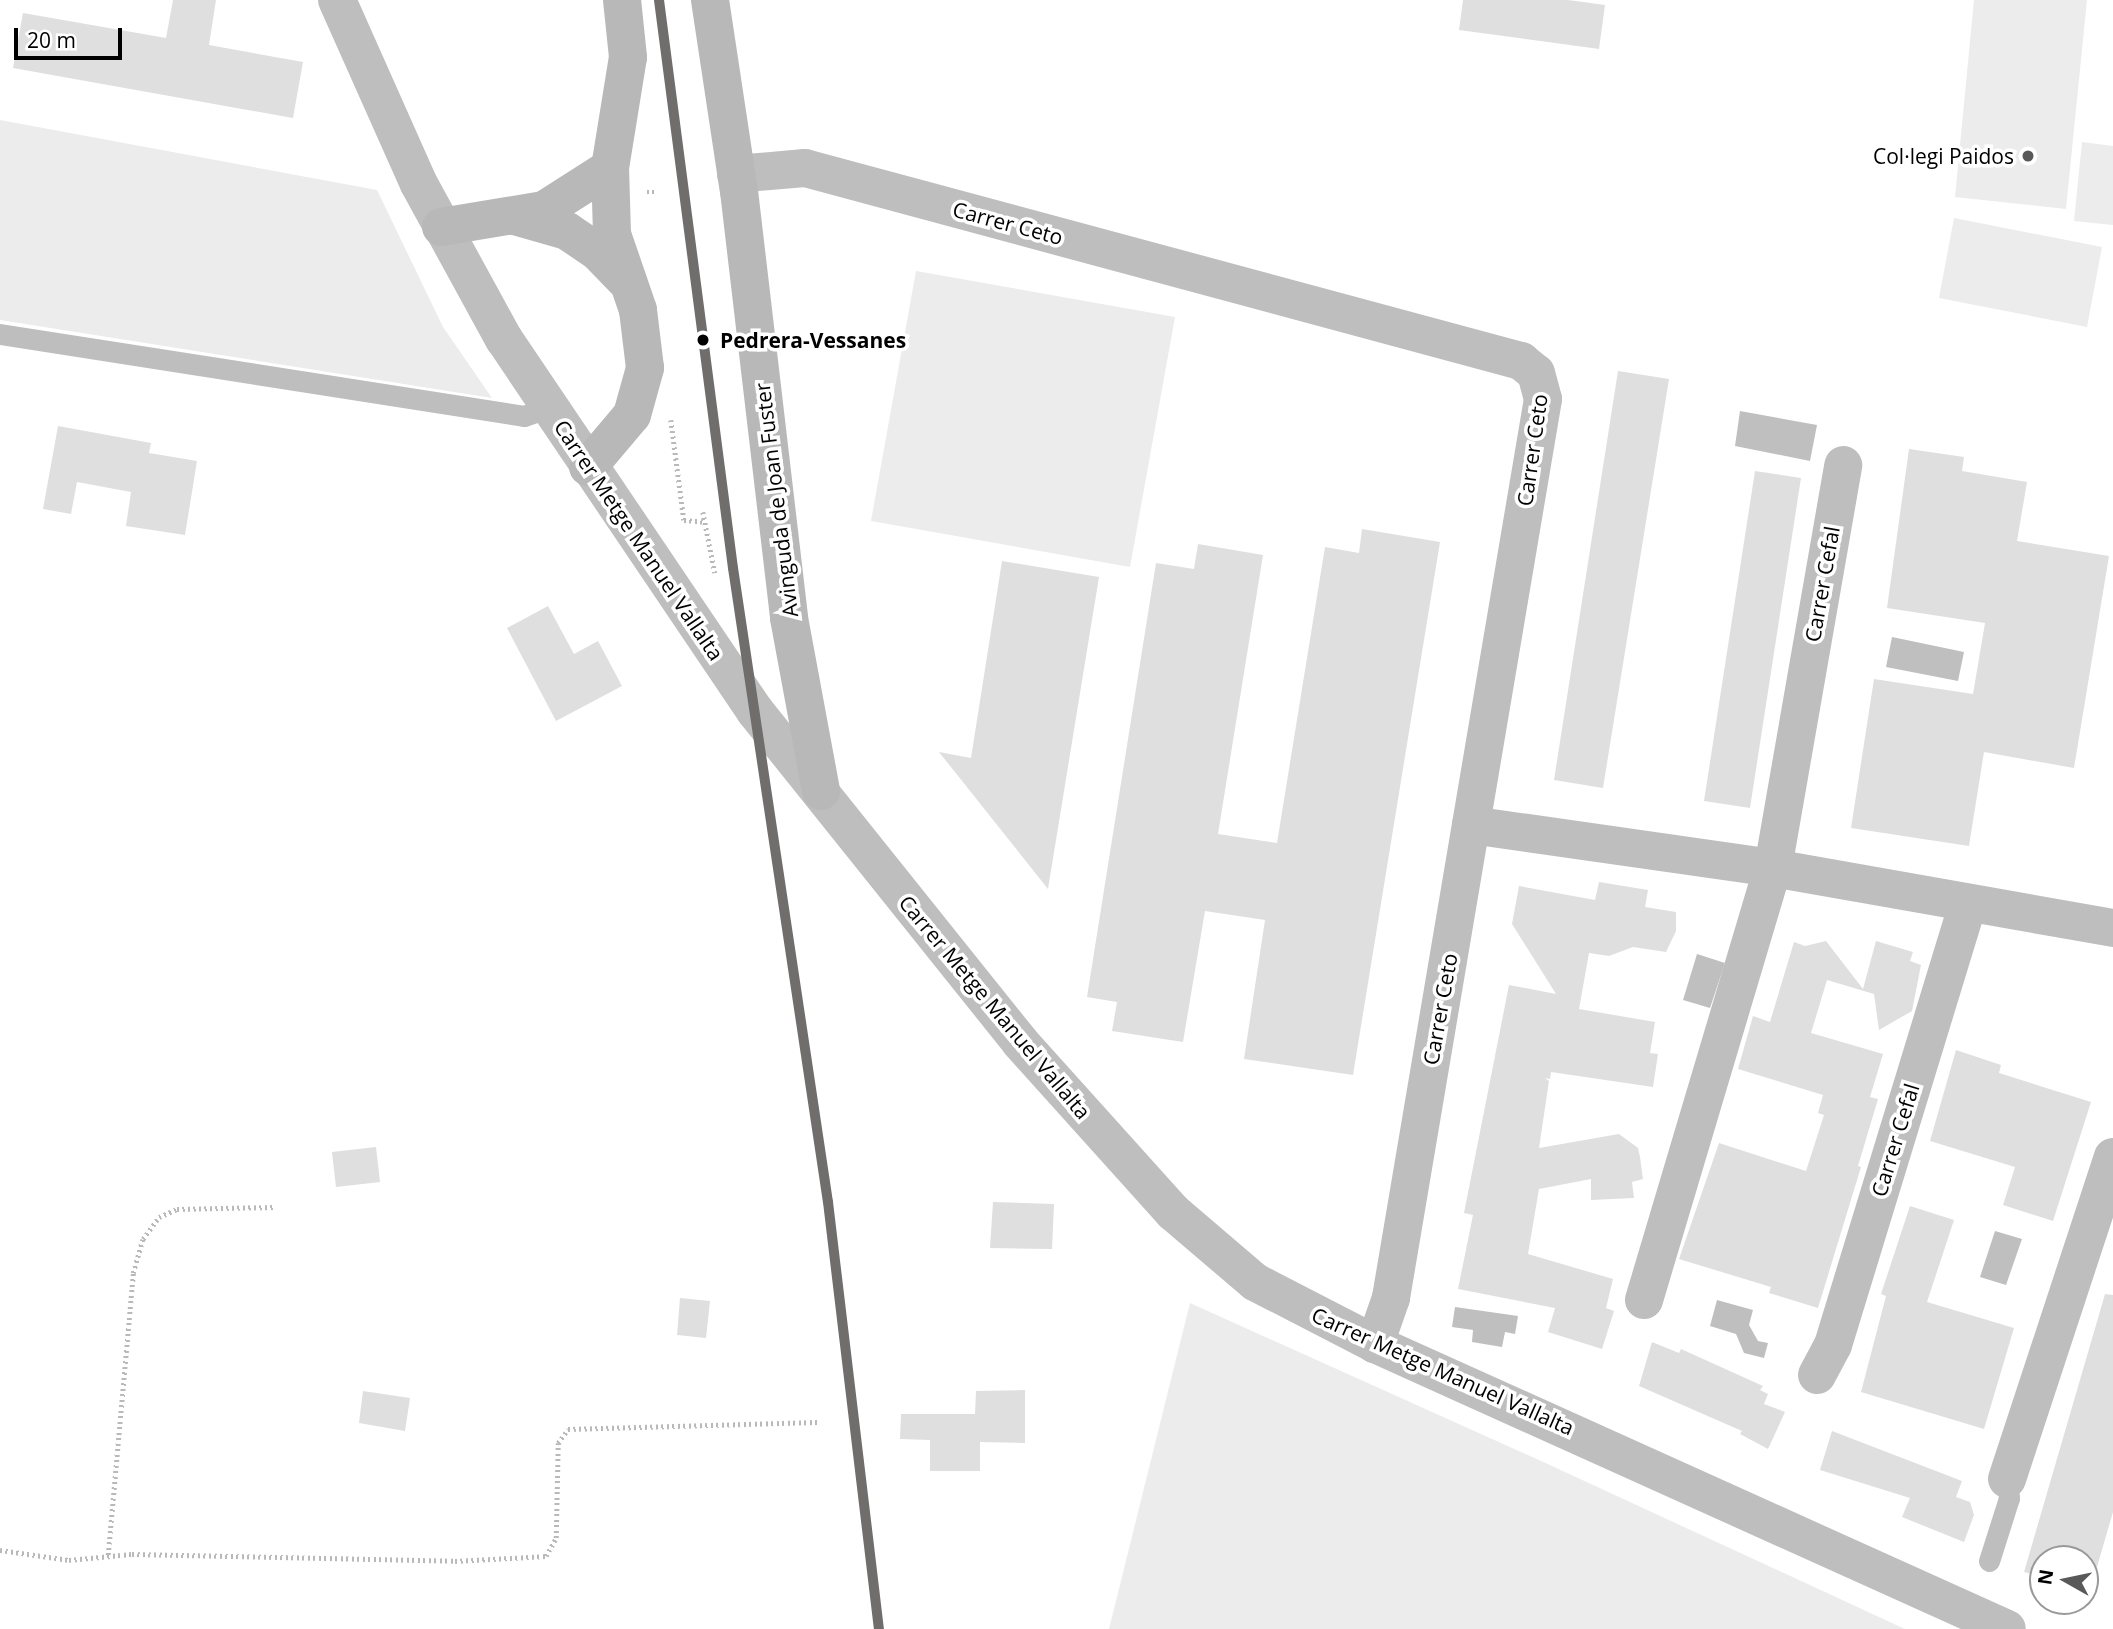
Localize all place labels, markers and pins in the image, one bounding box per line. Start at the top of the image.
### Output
place label: Col·legi Paidos [1873,143,2014,169]
marker: Col·legi Paidos [2020,148,2036,164]
place label: Pedrera-Vessanes [720,327,906,353]
marker: Pedrera-Vessanes [692,329,714,351]

